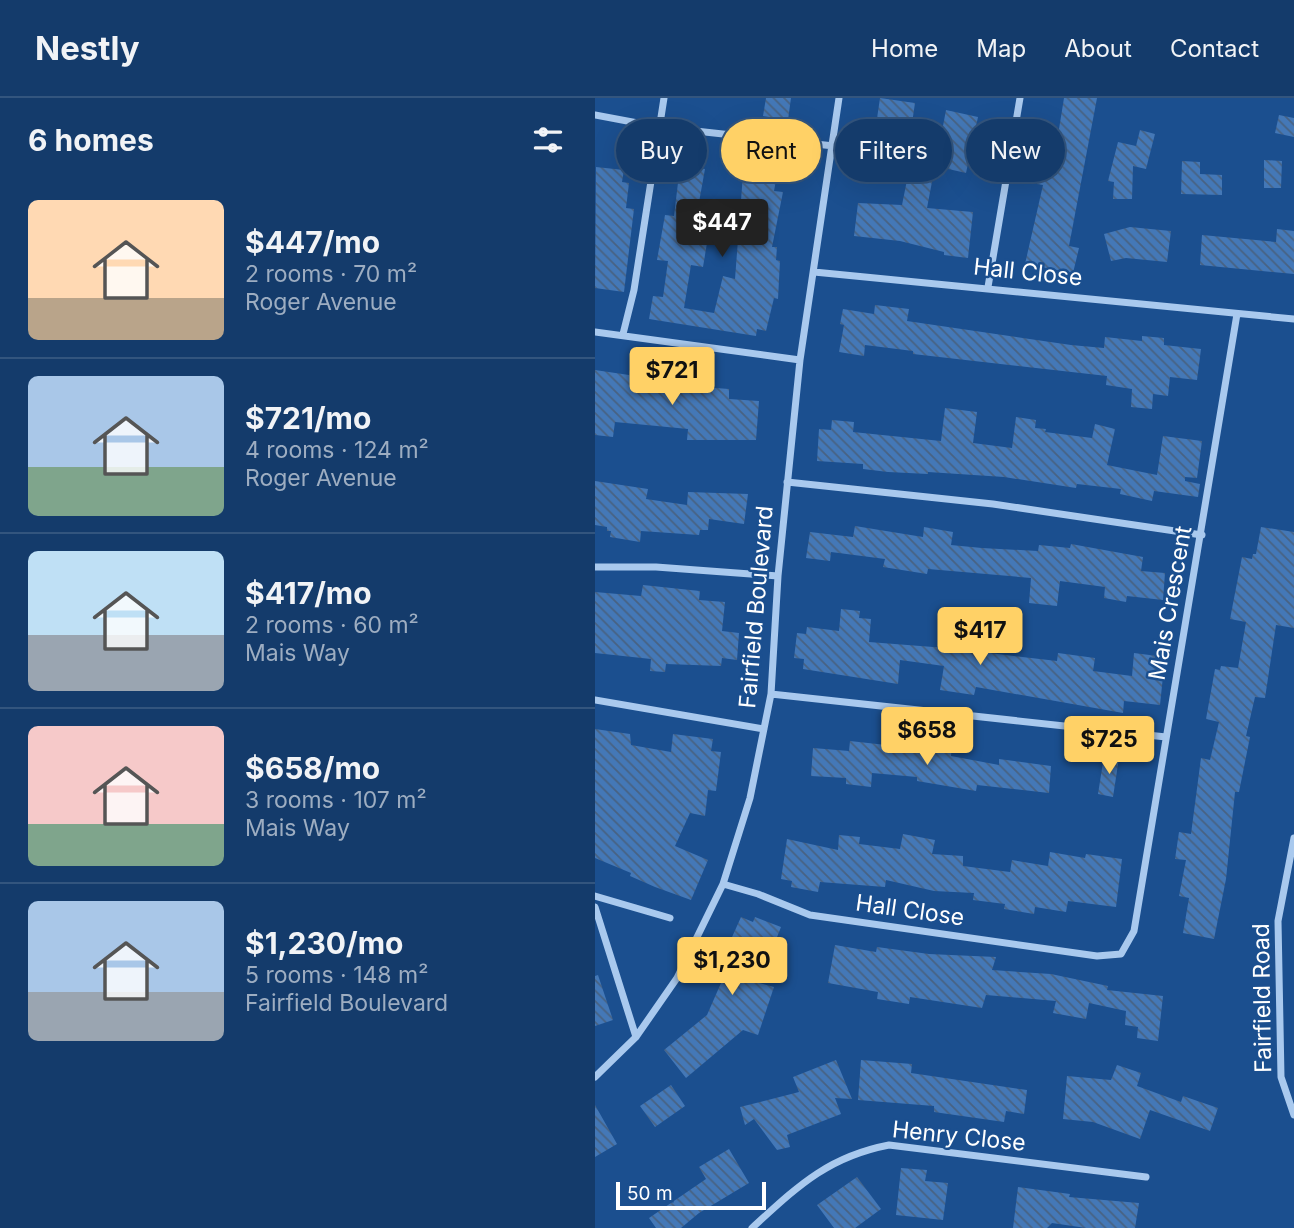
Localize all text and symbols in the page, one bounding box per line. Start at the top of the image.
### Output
text: Nestly [35,28,140,68]
text: Home [871,34,938,63]
text: Map [976,34,1026,63]
text: About [1064,34,1132,63]
text: Contact [1170,34,1259,63]
chip: Buy [616,119,707,182]
chip: Rent [721,119,821,182]
chip: Filters [835,119,952,182]
chip: New [966,119,1065,182]
icon: filters [529,121,567,159]
text: 6 homes [28,122,154,158]
pin: $447 [681,200,763,259]
text: $447 [692,208,752,236]
text: $447/mo [245,224,380,260]
icon: home [84,228,168,312]
street label: Hall Close [972,252,1084,292]
text: 2 rooms · 70 m² [245,260,417,288]
text: Roger Avenue [245,288,397,316]
pin: $721 [631,348,713,407]
text: $721 [646,356,698,384]
text: $721/mo [245,400,371,436]
icon: home [84,404,168,488]
text: 4 rooms · 124 m² [245,436,429,464]
text: Roger Avenue [245,464,397,492]
street label: Fairfield Boulevard [733,505,779,709]
street label: Mais Crescent [1143,523,1197,682]
text: $417/mo [245,575,372,611]
icon: home [84,579,168,663]
pin: $417 [939,608,1021,667]
text: 2 rooms · 60 m² [245,611,419,639]
text: $417 [953,616,1007,644]
text: Mais Way [245,639,350,667]
pin: $658 [886,708,968,767]
text: $658 [897,716,957,744]
pin: $725 [1068,716,1150,776]
text: $725 [1080,725,1138,753]
text: $658/mo [245,750,380,786]
icon: home [84,754,168,838]
text: 3 rooms · 107 m² [245,786,427,814]
text: Mais Way [245,814,350,842]
street label: Hall Close [854,889,966,931]
street label: Fairfield Road [1247,923,1277,1073]
text: $1,230/mo [245,925,404,961]
icon: home [84,929,168,1013]
pin: $1,230 [675,937,789,997]
text: $1,230 [693,946,771,974]
text: 5 rooms · 148 m² [245,961,428,989]
text: Fairfield Boulevard [245,989,448,1017]
street label: Henry Close [891,1115,1027,1157]
scale bar [616,1179,767,1211]
text: 50 m [627,1182,673,1205]

